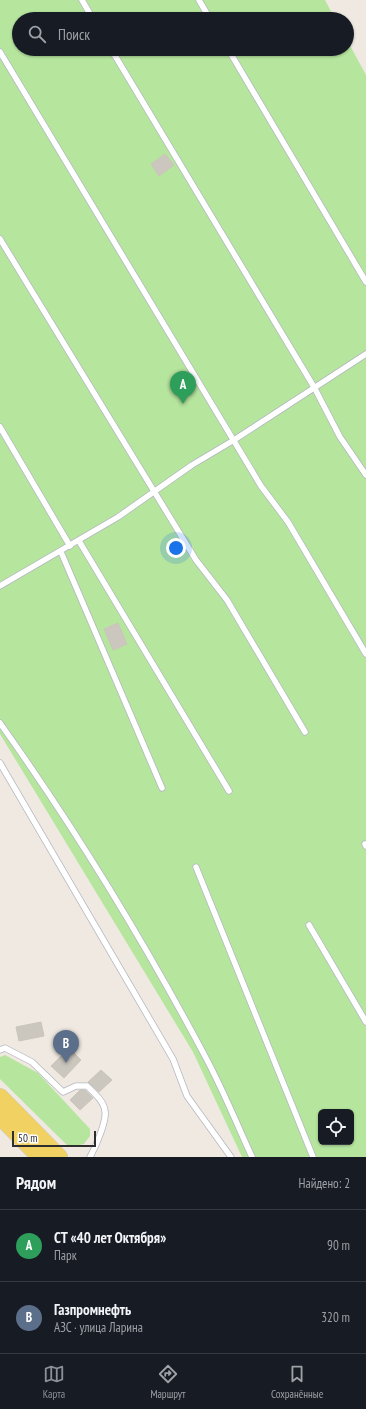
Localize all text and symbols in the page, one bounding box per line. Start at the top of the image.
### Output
search box [12,12,354,56]
icon: search [26,23,48,45]
text: Поиск [58,25,90,44]
pin: A [170,371,196,404]
your location [166,538,186,558]
pin: B [53,1030,79,1063]
map controls [318,1109,354,1145]
button: locate [318,1109,354,1145]
scale bar [12,1129,96,1148]
text: 50 m [18,1131,37,1145]
text: Рядом [16,1172,56,1194]
text: Найдено: 2 [299,1175,350,1192]
text: СТ «40 лет Октября» [54,1228,166,1247]
text: A [26,1237,32,1254]
text: 90 m [327,1237,350,1254]
text: Парк [54,1247,77,1264]
text: Газпромнефть [54,1300,131,1319]
text: B [26,1309,32,1326]
text: 320 m [321,1309,350,1326]
text: АЗС · улица Ларина [54,1319,143,1336]
tab: Карта [43,1363,65,1401]
tab: Маршрут [150,1363,186,1401]
tab: Сохранённые [271,1363,323,1401]

